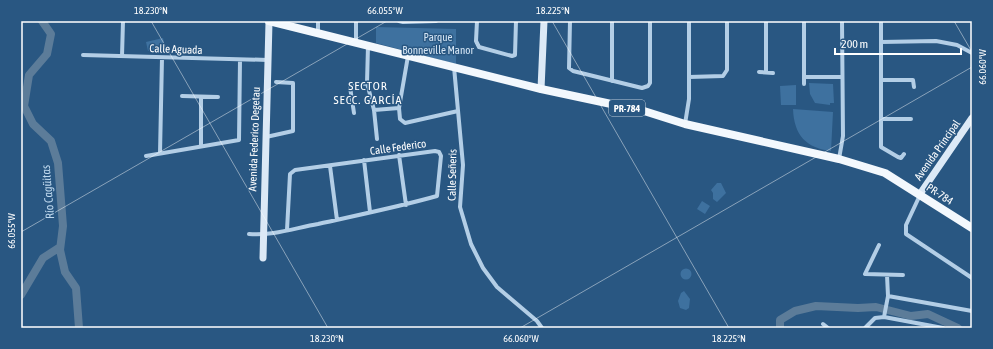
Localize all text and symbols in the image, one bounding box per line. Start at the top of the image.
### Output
text: 18.230°N [134,5,168,16]
text: 66.055°W [367,5,403,16]
text: 18.225°N [536,5,570,16]
scale bar [835,30,961,56]
park label: Parque Bonneville Manor [402,31,474,56]
text: 200 m [841,37,868,51]
street label: Calle Aguada [149,42,203,56]
text: 66.060°W [977,49,988,85]
district label: SECTOR SECC. GARCÍA [334,79,402,107]
street label: Avenida Federico Degetau [246,86,262,192]
road number: PR-784 [609,100,645,116]
street label: Avenida Principal [912,117,962,182]
street label: Calle Federico [369,137,427,157]
street label: Calle Señeris [446,149,458,201]
water label: Río Cagüitas [39,164,57,220]
street label: PR-784 [925,181,955,207]
text: 66.055°W [6,213,17,249]
text: 18.230°N [310,333,344,344]
text: 66.060°W [503,333,539,344]
text: 18.225°N [712,333,746,344]

